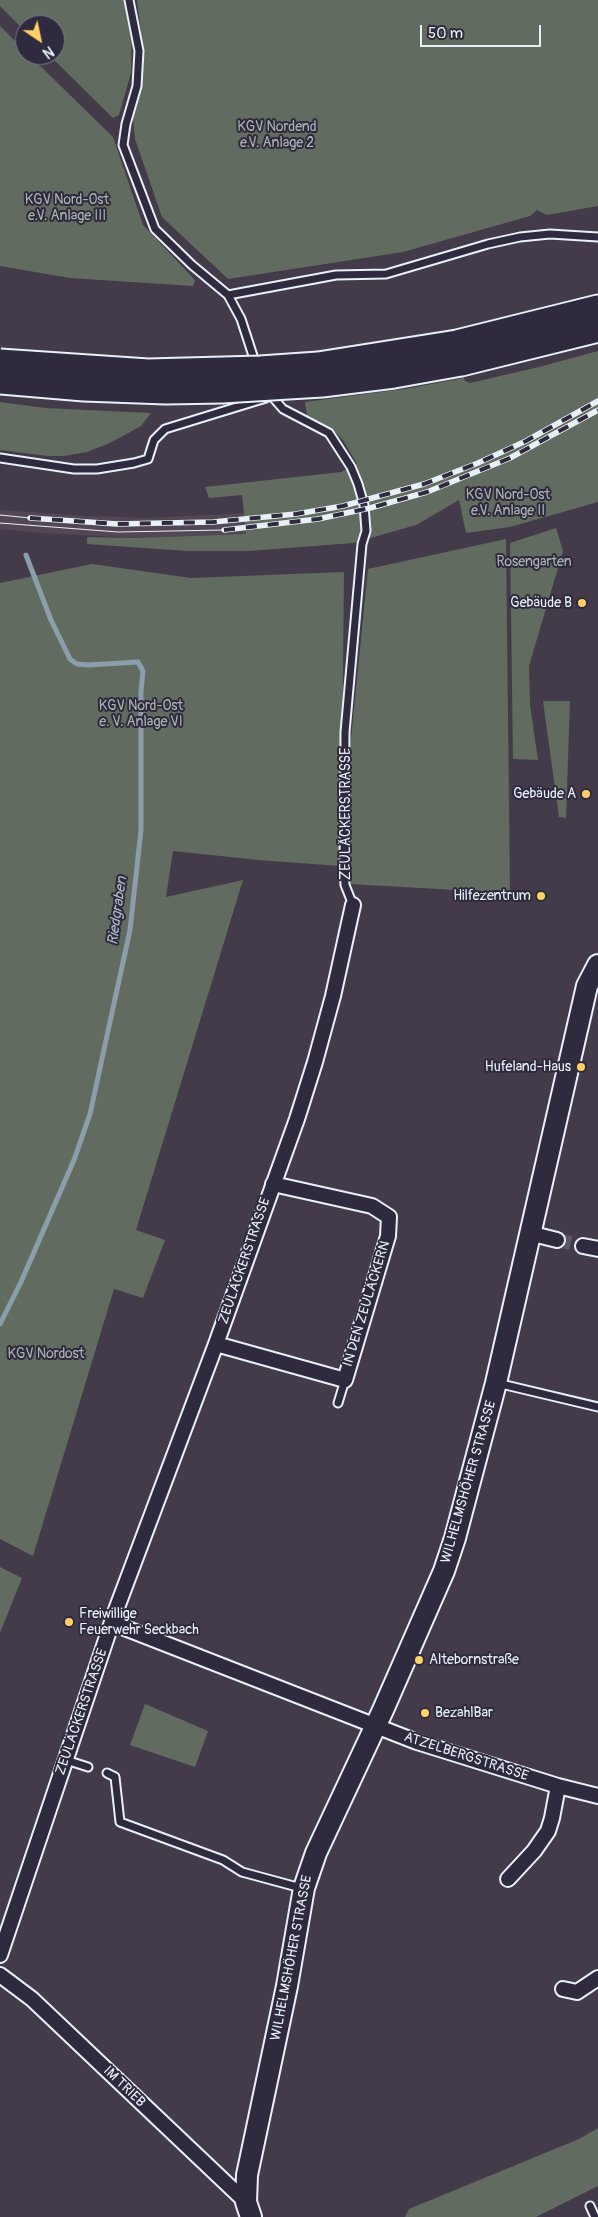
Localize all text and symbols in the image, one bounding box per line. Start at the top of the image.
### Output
north arrow [15,15,65,65]
scale bar [423,15,544,47]
text: 50 m [428,24,463,43]
text: N [39,42,57,62]
park label: KGV Nordend e.V. Anlage 2 [237,119,317,152]
park label: KGV Nord-Ost e.V. Anlage III [25,192,109,224]
park label: KGV Nord-Ost e.V. Anlage II [466,487,550,520]
park label: Rosengarten [496,554,572,570]
place label: Gebäude B [510,595,572,611]
marker: Gebäude B [576,597,588,609]
park label: KGV Nord-Ost e. V. Anlage VI [99,698,183,730]
street label: ZEULÄCKERSTRASSE [338,748,354,880]
place label: Gebäude A [513,786,576,802]
marker: Gebäude A [580,788,592,800]
water label: Riedgraben [104,876,132,946]
place label: Hilfezentrum [453,888,531,904]
marker: Hilfezentrum [535,890,547,902]
place label: Hufeland-Haus [485,1059,571,1075]
marker: Hufeland-Haus [575,1061,587,1073]
street label: ZEULÄCKERSTRASSE [215,1196,275,1326]
street label: IN DEN ZEULÄCKERN [340,1239,394,1369]
park label: KGV Nordost [8,1346,84,1362]
street label: WILHELMSHÖHER STRASSE [438,1399,500,1565]
place label: Freiwillige Feuerwehr Seckbach [79,1606,199,1638]
marker: Freiwillige Feuerwehr Seckbach [63,1616,75,1628]
street label: ZEULÄCKERSTRASSE [52,1647,112,1777]
place label: Altebornstraße [429,1652,519,1668]
marker: Altebornstraße [413,1654,425,1666]
place label: BezahlBar [435,1705,493,1721]
marker: BezahlBar [419,1707,431,1719]
street label: ATZELBERGSTRASSE [402,1729,530,1785]
street label: WILHELMSHÖHER STRASSE [268,1874,316,2042]
street label: IM TRIEB [99,2063,149,2111]

